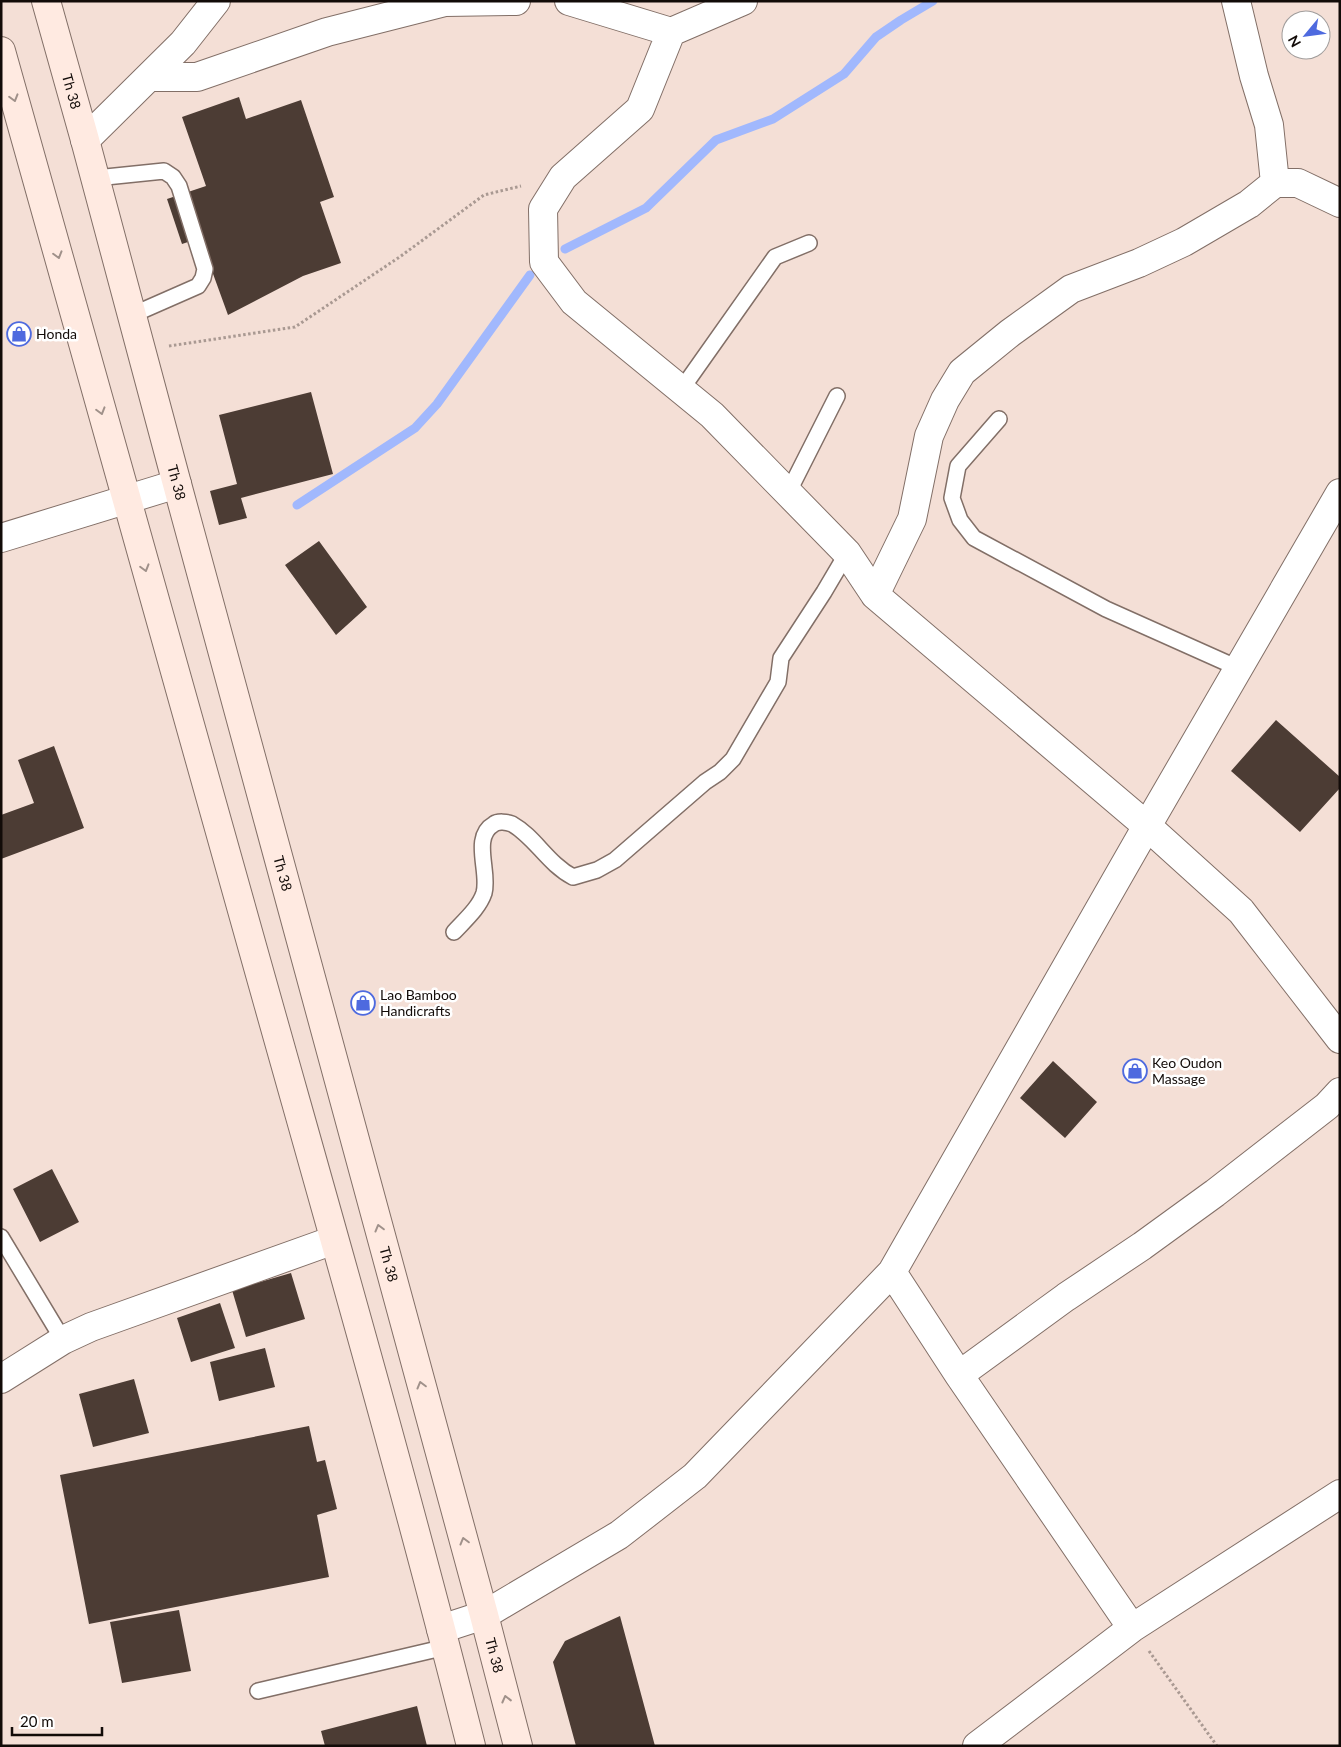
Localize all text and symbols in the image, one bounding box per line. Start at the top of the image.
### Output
north arrow [1281,10,1331,60]
text: N [1284,33,1304,50]
street label: Th 38 [59,72,85,111]
one-way arrow [9,94,19,102]
one-way arrow [52,250,62,258]
shop icon: Honda [6,321,32,347]
place label: Honda [36,325,77,342]
one-way arrow [95,407,106,416]
street label: Th 38 [164,463,190,502]
one-way arrow [139,564,150,572]
street label: Th 38 [270,854,296,893]
place label: Lao Bamboo Handicrafts [380,986,457,1019]
shop icon: Lao Bamboo Handicrafts [350,990,376,1016]
place label: Keo Oudon Massage [1152,1054,1222,1087]
shop icon: Keo Oudon Massage [1122,1058,1148,1084]
one-way arrow [374,1223,385,1232]
street label: Th 38 [376,1245,402,1284]
one-way arrow [417,1381,427,1389]
one-way arrow [459,1537,470,1546]
street label: Th 38 [482,1636,508,1675]
one-way arrow [501,1695,511,1703]
scale bar [12,1704,102,1736]
text: 20 m [20,1712,54,1730]

